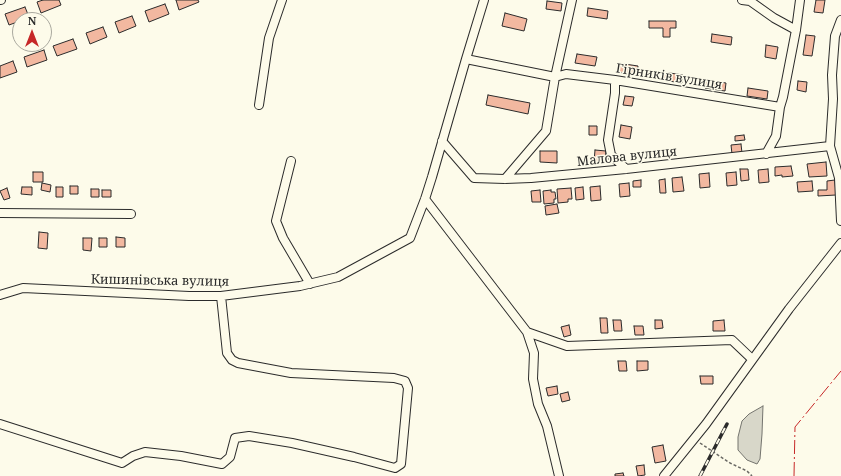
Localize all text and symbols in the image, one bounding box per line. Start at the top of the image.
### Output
north arrow [12,12,52,52]
text: N [28,13,36,28]
street label: Гірників вулиця [615,61,723,93]
street label: Малова вулиця [576,144,678,170]
street label: Кишинівська вулиця [91,272,229,290]

